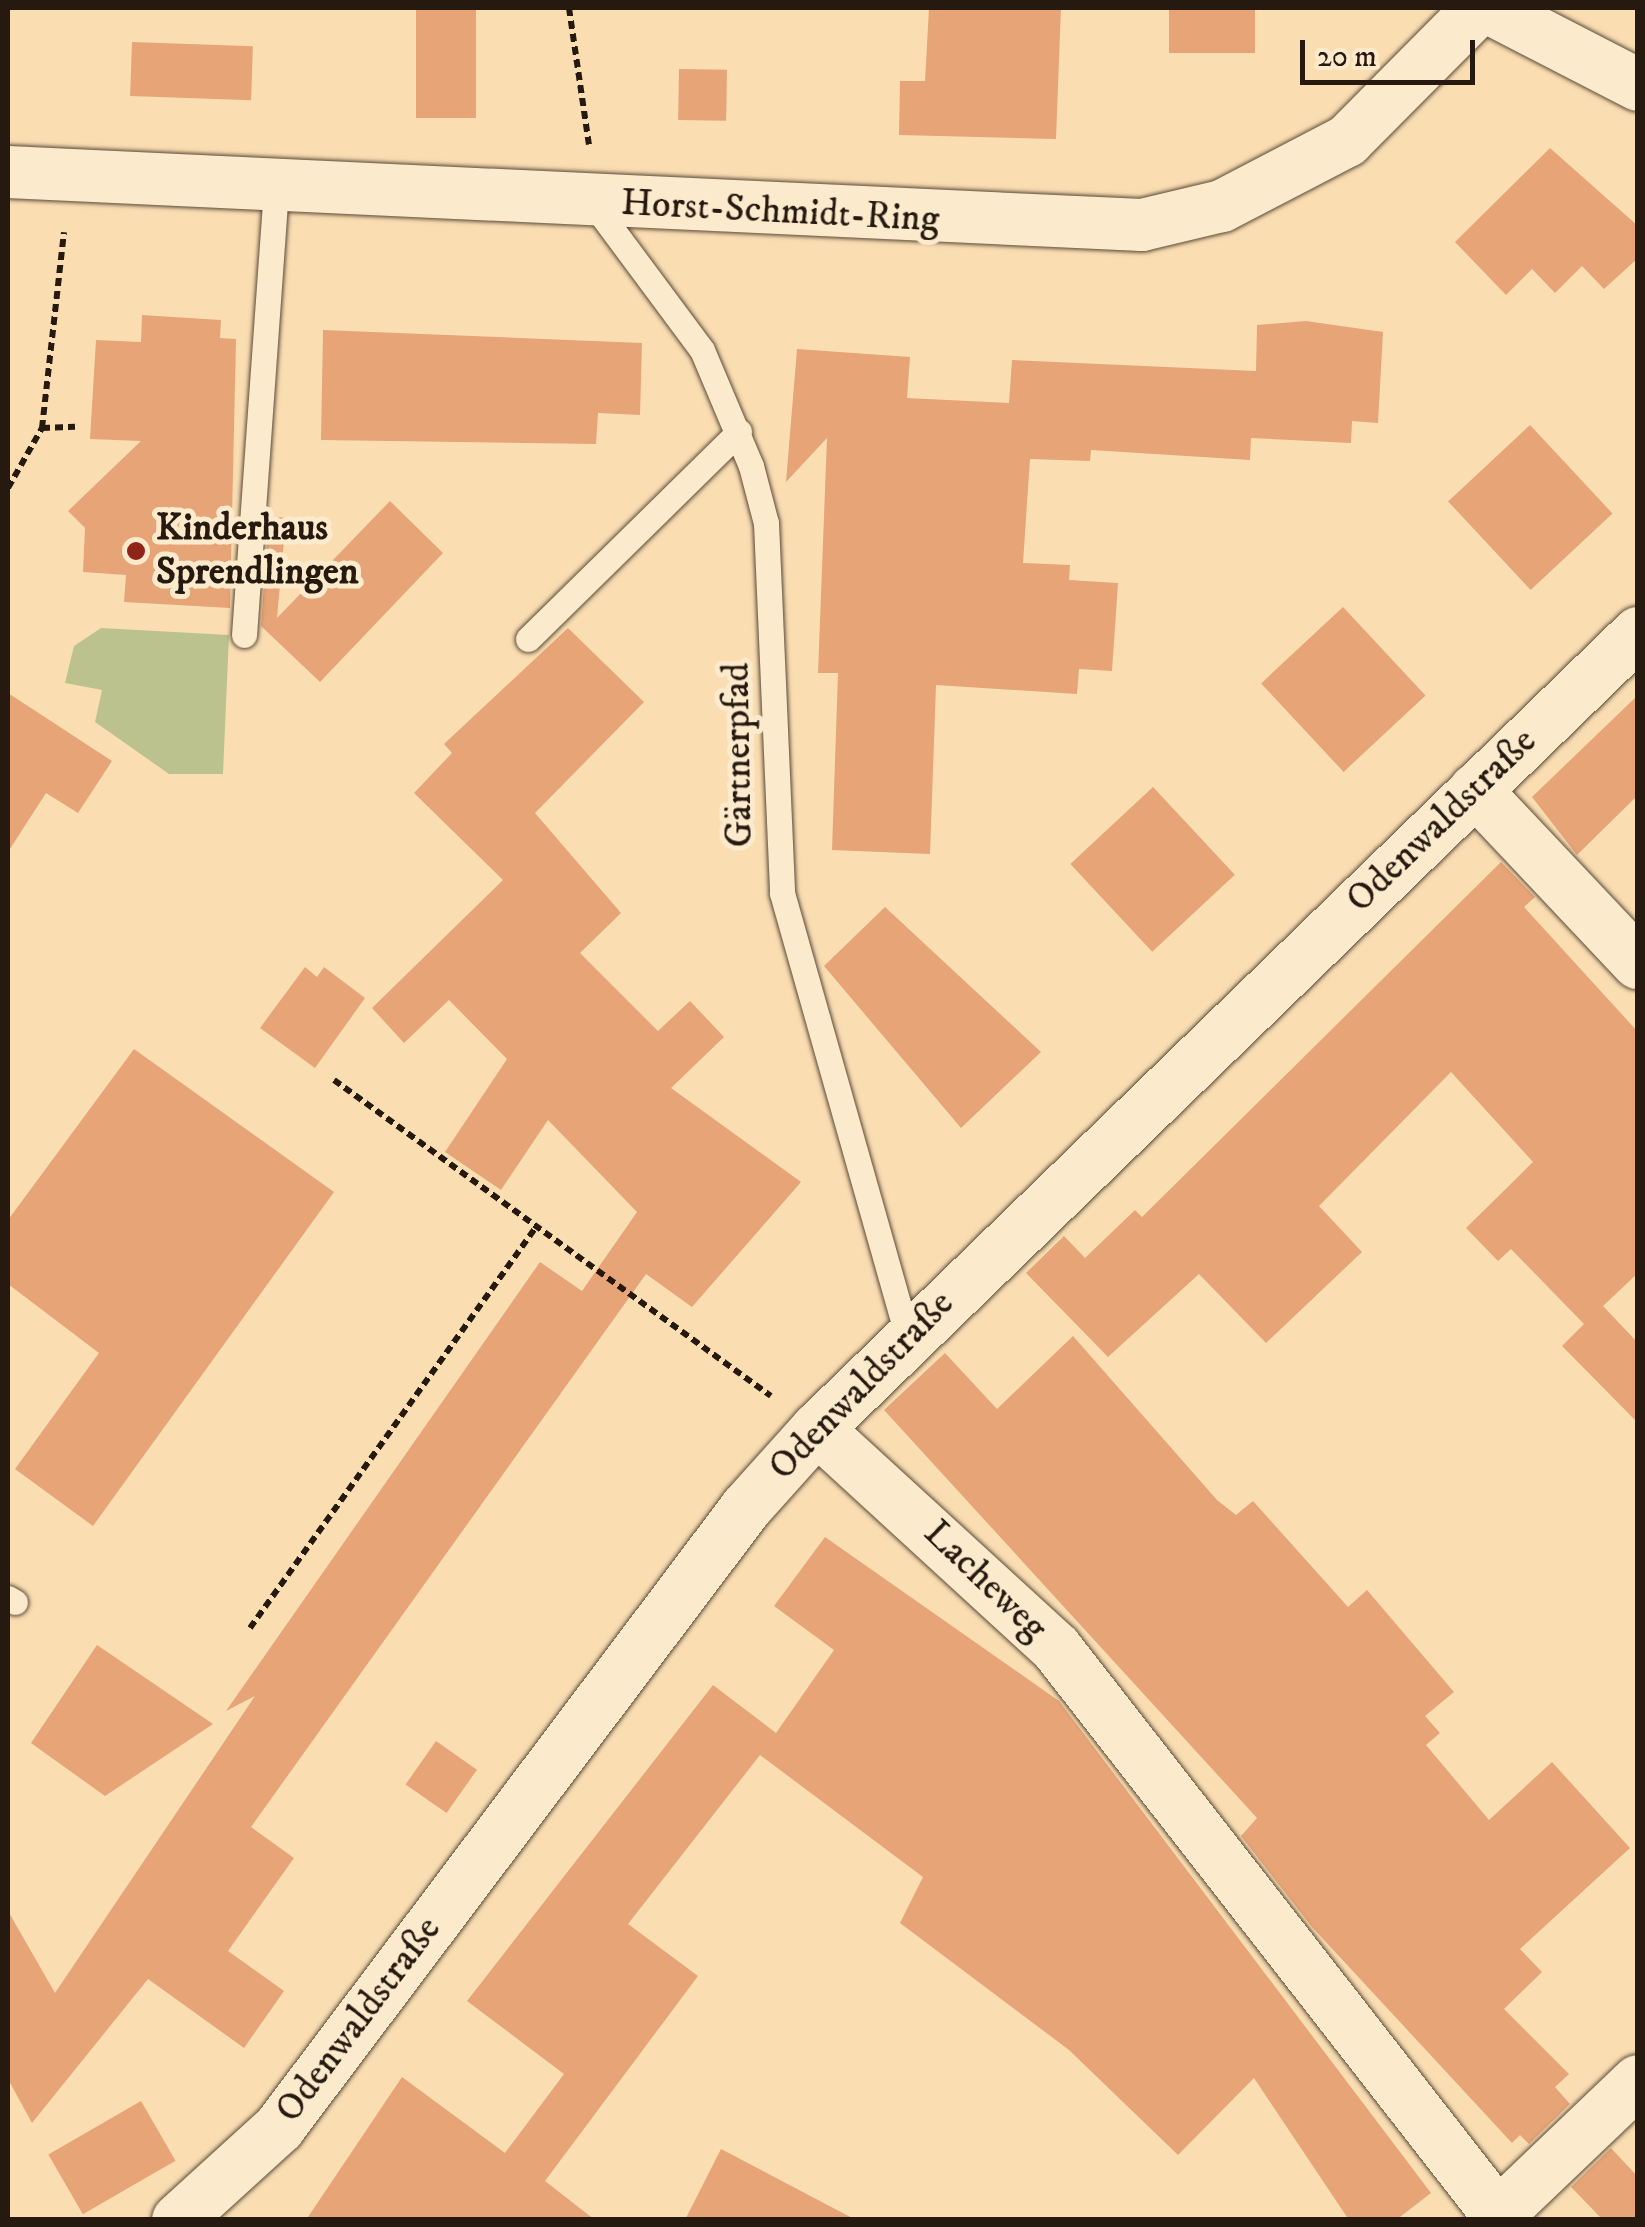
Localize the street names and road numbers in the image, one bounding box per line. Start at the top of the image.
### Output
street label: Horst-Schmidt-Ring [620,181,940,243]
street label: Gärtnerpfad [715,662,763,848]
street label: Odenwaldstraße [1338,719,1546,923]
street label: Odenwaldstraße [760,1282,964,1490]
street label: Lacheweg [914,1511,1056,1651]
street label: Odenwaldstraße [267,1908,451,2132]

